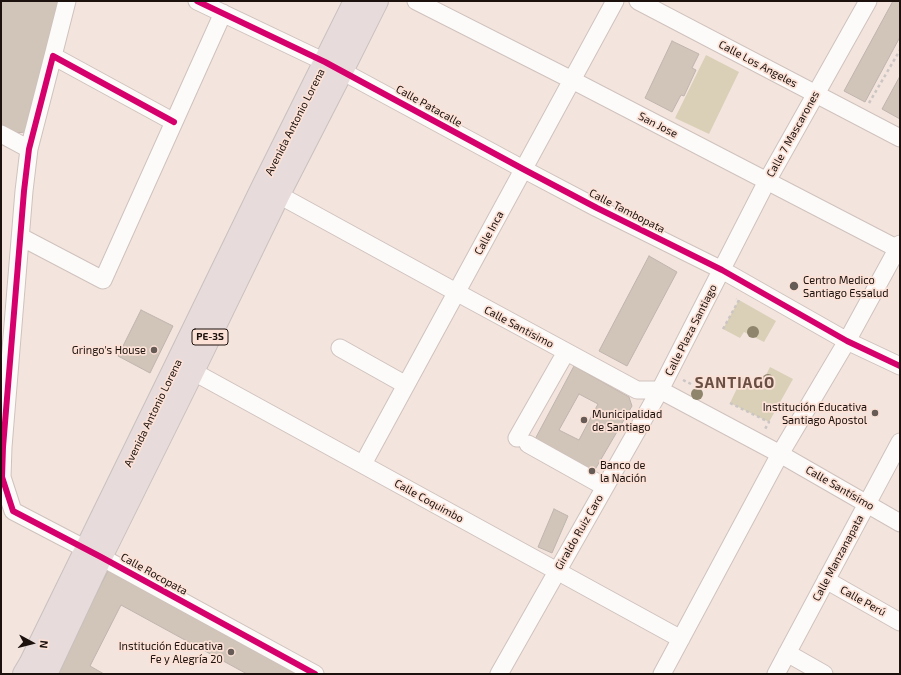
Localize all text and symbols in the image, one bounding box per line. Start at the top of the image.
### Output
street label: Calle Los Angeles [716,38,800,90]
street label: Avenida Antonio Lorena [262,66,328,178]
street label: Calle Patacalle [394,82,464,130]
street label: Calle 7 Mascarones [764,89,822,179]
street label: San Jose [636,109,680,141]
street label: Calle Tambopata [587,186,667,236]
street label: Calle Inca [472,209,506,257]
place label: Centro Medico Santiago Essalud [803,273,889,299]
marker: Centro Medico Santiago Essalud [788,280,800,292]
street label: Calle Plaza Santiago [662,282,720,378]
street label: Calle Santisimo [482,303,556,351]
road number: PE-3S [192,329,228,345]
place label: Gringo's House [72,343,146,357]
marker: Gringo's House [149,345,159,355]
street label: Avenida Antonio Lorena [121,357,185,469]
district label: SANTIAGO [695,374,775,392]
place label: Institución Educativa Santiago Apostol [763,400,867,426]
place label: Municipalidad de Santiago [592,407,662,433]
marker: Institución Educativa Santiago Apostol [870,408,880,418]
marker: Municipalidad de Santiago [579,415,589,425]
place label: Banco de la Nación [600,458,646,484]
street label: Calle Santísimo [803,463,877,513]
marker: Banco de la Nación [587,466,597,476]
street label: Calle Coquimbo [392,477,466,525]
street label: Giraldo Ruiz Caro [552,492,606,572]
street label: Calle Manzanapata [810,513,866,603]
street label: Calle Rocopata [118,550,190,598]
street label: Calle Perú [838,583,888,619]
north arrow [12,623,52,663]
place label: Institución Educativa Fe y Alegría 20 [119,639,223,665]
text: N [37,640,51,649]
marker: Institución Educativa Fe y Alegría 20 [226,647,236,657]

